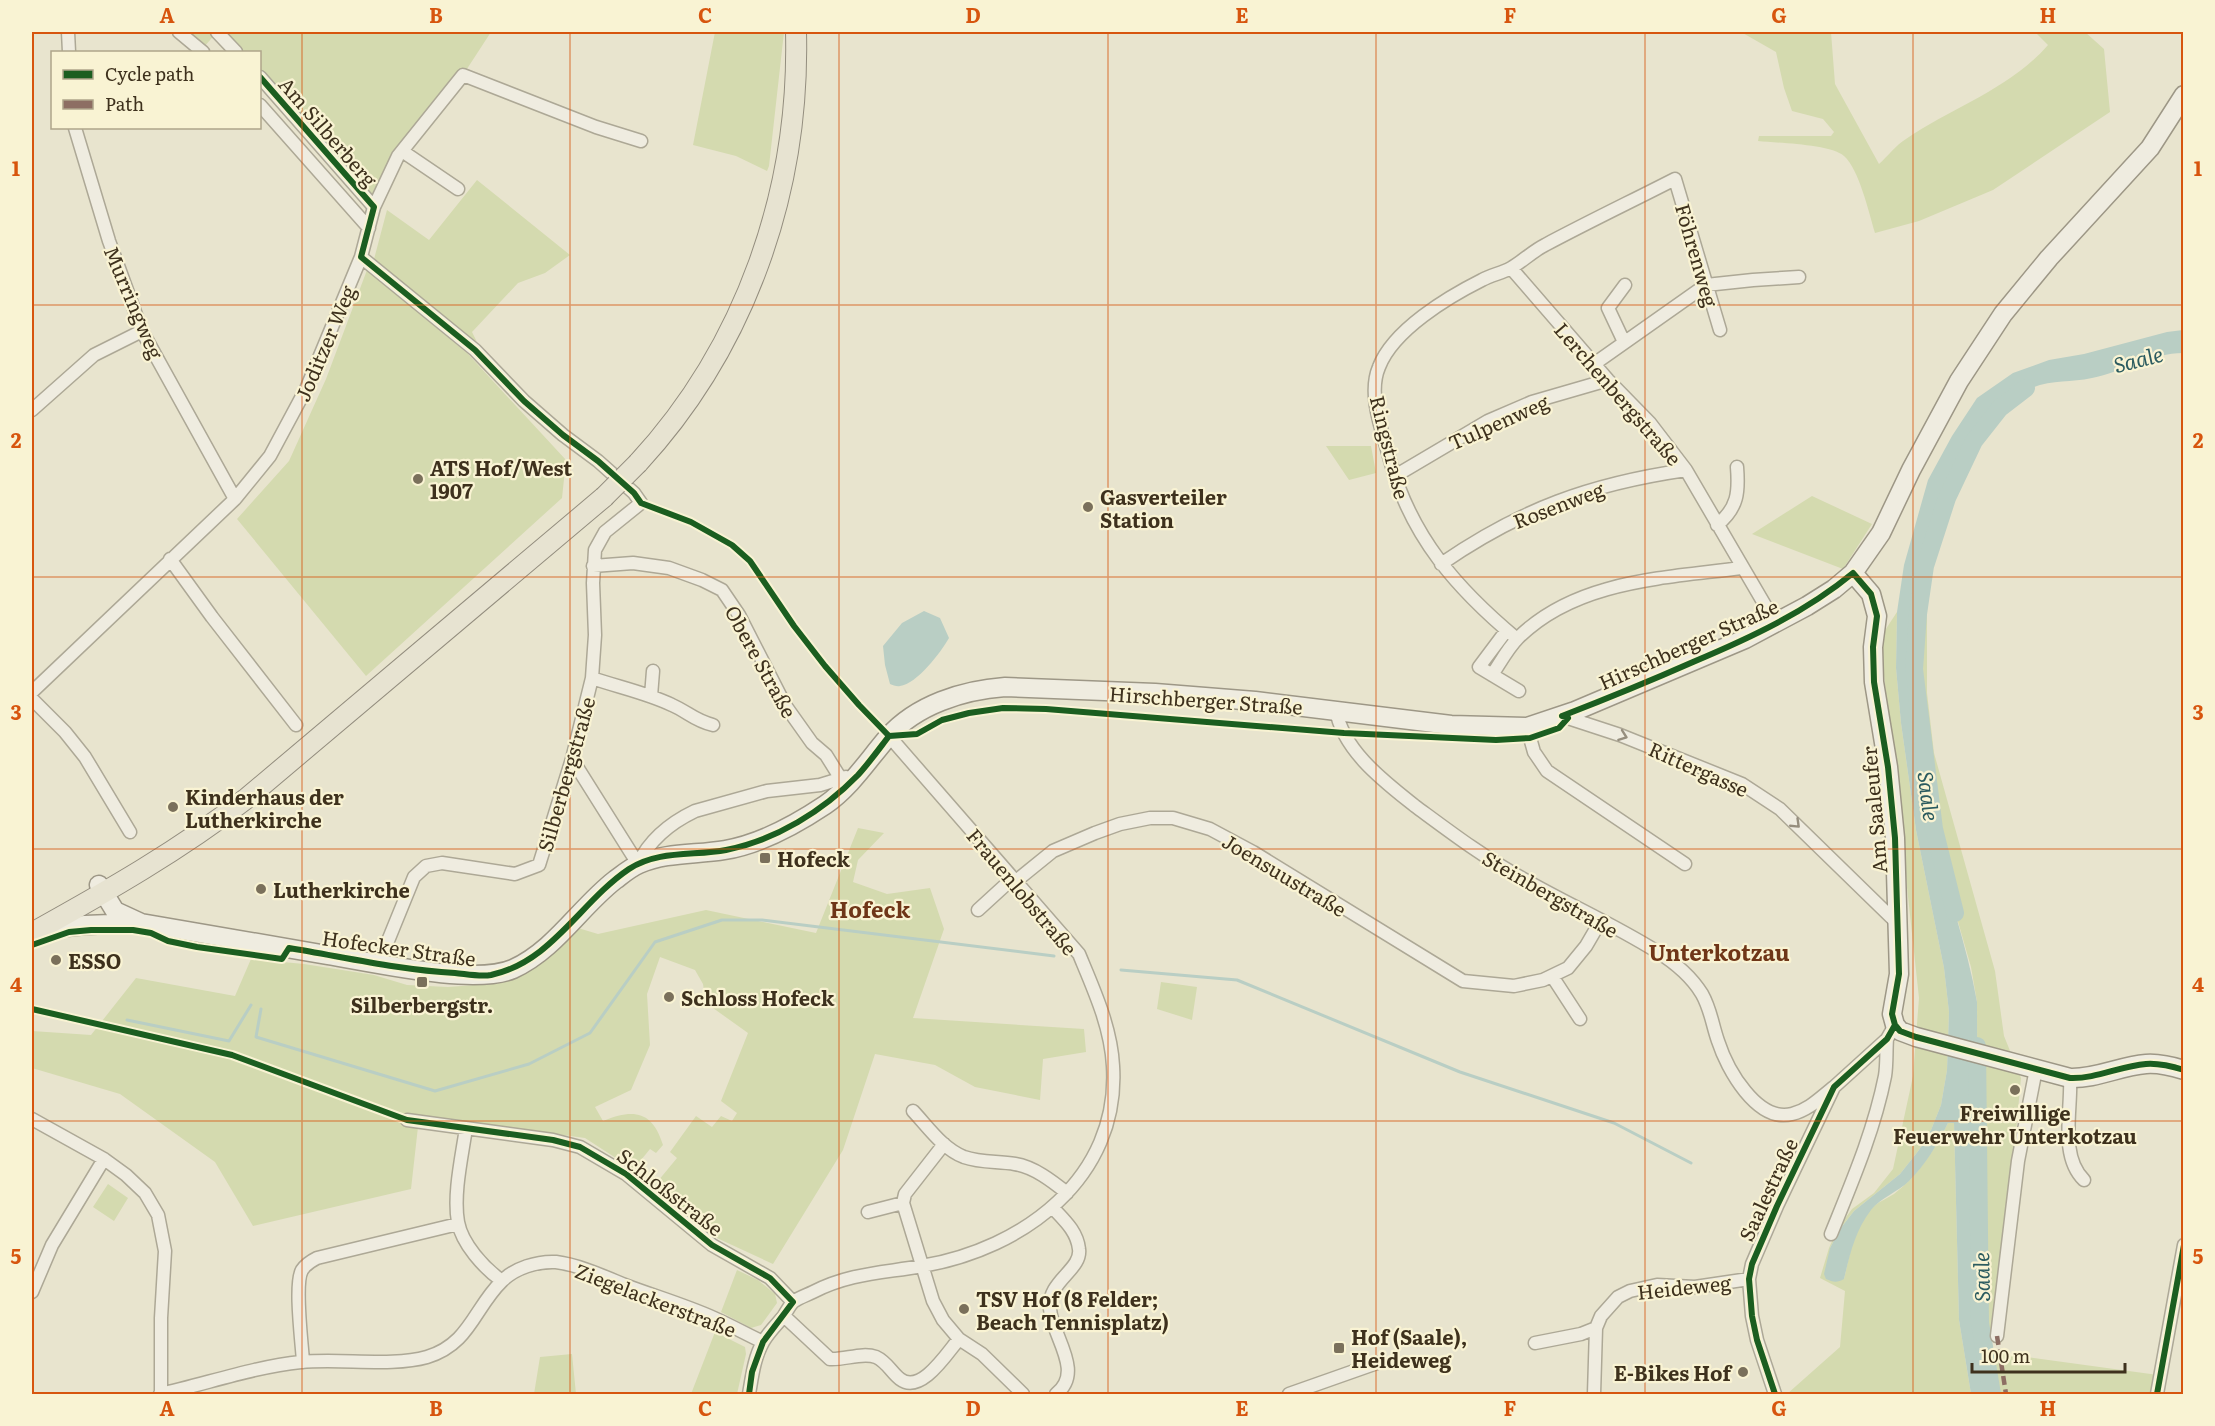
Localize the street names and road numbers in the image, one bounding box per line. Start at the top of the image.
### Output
street label: Am Silberberg [273,69,386,193]
street label: Föhrenweg [1669,200,1727,311]
street label: Murringweg [98,241,173,364]
street label: Joditzer Weg [286,280,362,406]
street label: Lerchenbergstraße [1548,315,1690,471]
street label: Tulpenweg [1443,385,1554,456]
street label: Ringstraße [1364,392,1418,502]
street label: Rosenweg [1508,473,1609,535]
street label: Hirschberger Straße [1593,590,1783,696]
street label: Obere Straße [719,599,805,723]
street label: Hirschberger Straße [1108,677,1304,721]
street label: Silberbergstraße [529,693,601,855]
street label: Rittergasse [1644,733,1754,803]
street label: Am Saaleufer [1852,745,1894,875]
street label: Frauenlobstraße [961,821,1085,961]
street label: Joensuustraße [1217,825,1353,923]
street label: Steinbergstraße [1477,842,1625,944]
street label: Hofecker Straße [320,921,478,973]
street label: Saalestraße [1730,1133,1804,1245]
street label: Schloßstraße [612,1140,730,1242]
street label: Ziegelackerstraße [571,1254,741,1344]
street label: Heideweg [1636,1266,1733,1306]

